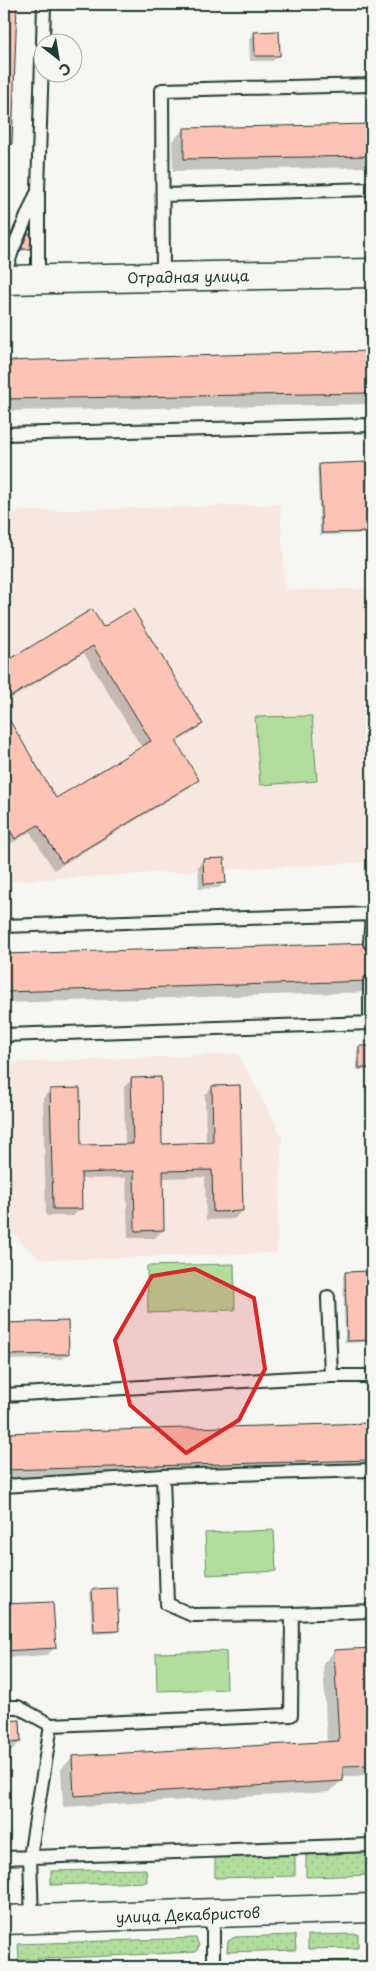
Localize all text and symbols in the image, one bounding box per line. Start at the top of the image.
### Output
north arrow [32,32,82,82]
text: С [55,58,75,81]
street label: Отрадная улица [127,263,250,289]
street label: улица Декабристов [115,1900,261,1928]

